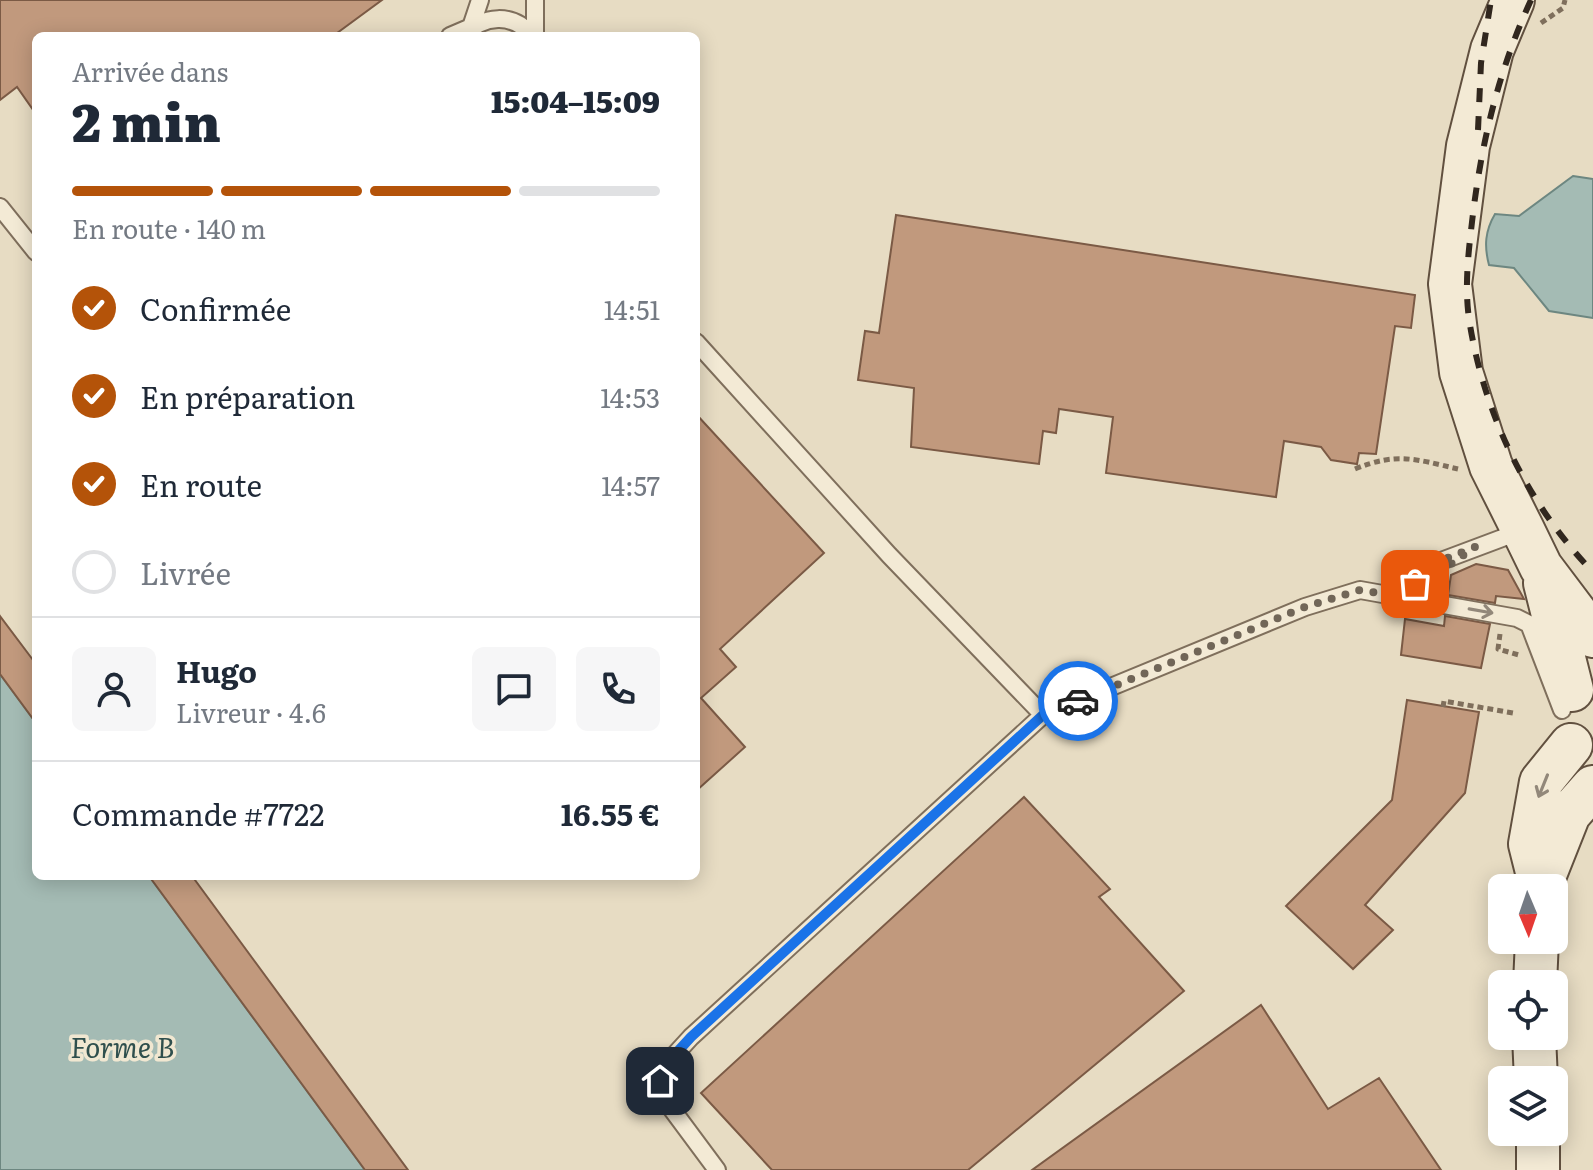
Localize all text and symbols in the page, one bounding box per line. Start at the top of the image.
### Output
text: Arrivée dans [72,51,228,90]
text: 15:04–15:09 [491,78,660,122]
text: 2 min [72,81,221,158]
text: En route · 140 m [72,208,266,247]
icon: check [72,286,116,330]
text: Confirmée [140,286,291,330]
text: 14:51 [604,289,660,328]
icon: check [72,374,116,418]
text: En préparation [140,374,355,418]
text: 14:53 [600,377,660,416]
icon: check [72,462,116,506]
text: En route [140,462,262,506]
text: 14:57 [601,465,660,504]
text: Livrée [140,550,231,594]
pin [1381,550,1449,618]
icon: bag [1393,562,1437,606]
one-way arrow [1468,605,1494,620]
button: person [72,647,156,731]
button: chat [472,647,556,731]
button: phone [576,647,660,731]
text: Hugo [176,648,257,692]
courier [1038,661,1118,741]
icon: car [1056,679,1100,723]
text: Livreur · 4.6 [176,692,326,731]
one-way arrow [1535,773,1549,797]
text: Commande #7722 [72,791,324,835]
text: 16.55 € [561,791,660,835]
north arrow [1488,874,1568,954]
map controls [1488,874,1568,1146]
button: locate [1488,970,1568,1050]
water label: Forme B [70,1025,174,1067]
pin [626,1047,694,1115]
icon: home [638,1059,682,1103]
button: layers [1488,1066,1568,1146]

